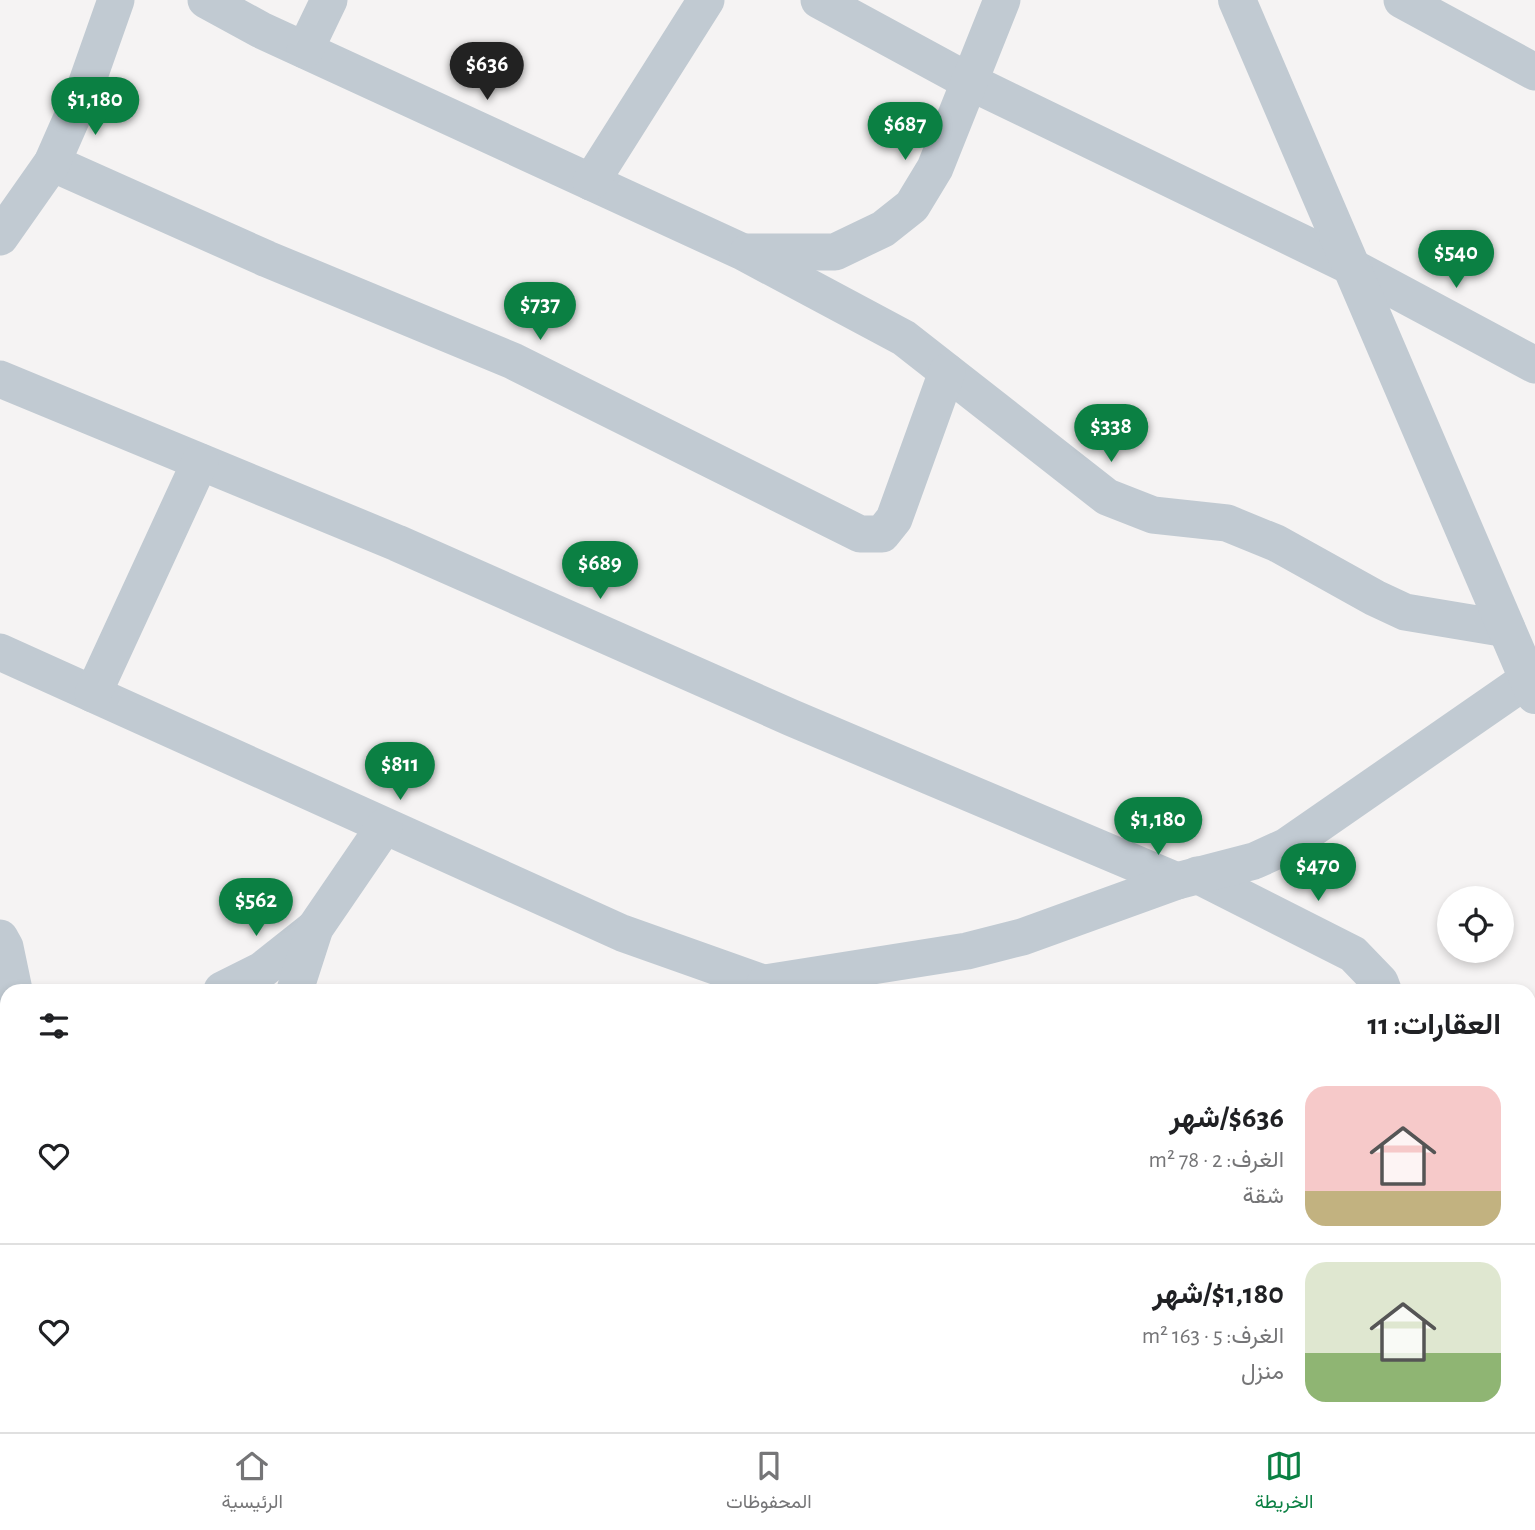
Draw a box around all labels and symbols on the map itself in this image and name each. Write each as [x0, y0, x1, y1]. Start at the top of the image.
pin: $636 [446, 42, 528, 102]
pin: $1,180 [38, 78, 152, 137]
pin: $687 [864, 102, 946, 162]
pin: $540 [1415, 230, 1497, 290]
pin: $737 [499, 282, 581, 342]
pin: $338 [1070, 405, 1152, 464]
pin: $689 [559, 542, 641, 601]
pin: $811 [359, 742, 441, 802]
pin: $1,180 [1101, 798, 1215, 857]
pin: $470 [1277, 844, 1359, 903]
pin: $562 [215, 878, 297, 938]

